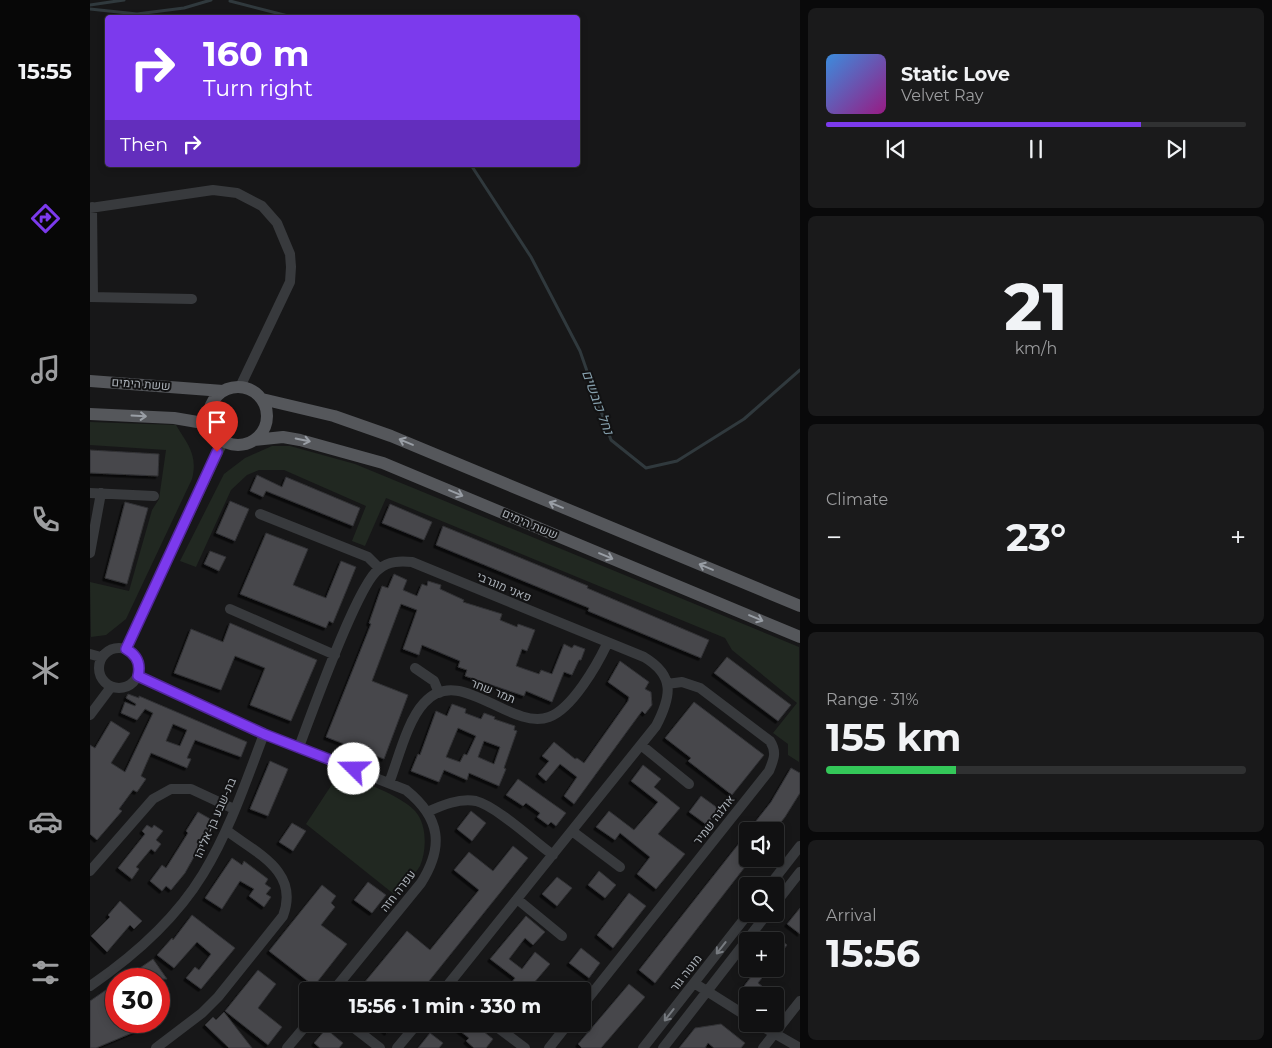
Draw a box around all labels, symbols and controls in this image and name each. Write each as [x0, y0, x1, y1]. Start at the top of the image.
text: 160 m [203, 32, 309, 75]
icon: right [120, 35, 185, 100]
text: 15:55 [18, 58, 72, 85]
text: Static Love [901, 63, 1010, 86]
text: Turn right [203, 75, 313, 102]
text: Velvet Ray [901, 86, 983, 105]
icon: right [178, 130, 206, 158]
text: Then [120, 133, 168, 156]
icon: previous [882, 135, 910, 163]
icon: pause [1022, 135, 1050, 163]
icon: next [1162, 135, 1190, 163]
icon: directions [28, 201, 63, 236]
text: 21 [1004, 267, 1068, 346]
text: km/h [1015, 339, 1057, 358]
icon: music [28, 352, 63, 387]
water label: נחל כובשים [578, 367, 618, 438]
street label: ששת הימים [111, 374, 171, 393]
pin [196, 401, 238, 452]
icon: arrive [203, 408, 231, 436]
one-way arrow [130, 412, 146, 421]
one-way arrow [294, 436, 310, 446]
one-way arrow [399, 437, 414, 446]
one-way arrow [448, 489, 463, 498]
text: Climate [826, 490, 888, 509]
one-way arrow [549, 499, 564, 509]
icon: phone [28, 502, 63, 537]
street label: ששת הימים [500, 505, 560, 542]
text: 23° [1006, 514, 1066, 561]
text: − [826, 520, 842, 554]
text: + [1230, 520, 1246, 554]
one-way arrow [598, 551, 613, 561]
one-way arrow [699, 562, 714, 572]
street label: פאני מוגרבי [475, 568, 534, 605]
one-way arrow [748, 614, 763, 624]
icon: climate [28, 653, 63, 688]
street label: תמר שחר [469, 675, 518, 706]
text: Range · 31% [826, 690, 919, 709]
text: 155 km [826, 714, 961, 761]
position arrow [327, 742, 379, 794]
street label: בת-שבע בן-אליהו [190, 774, 239, 860]
street label: אולגה שמיר [690, 792, 738, 848]
icon: car [28, 804, 63, 839]
map controls [739, 822, 784, 1032]
button: sound [739, 822, 784, 867]
street label: עפרה חזה [377, 867, 419, 915]
button: search [739, 877, 784, 922]
text: Arrival [826, 906, 876, 925]
text: 15:56 [826, 930, 920, 977]
button: + [739, 932, 784, 977]
one-way arrow [716, 941, 726, 955]
street label: מוטה גור [667, 951, 705, 994]
icon: filters [28, 955, 63, 990]
speed limit sign: 30 [105, 968, 170, 1033]
button: − [739, 987, 784, 1032]
text: 15:56 · 1 min · 330 m [349, 995, 541, 1018]
one-way arrow [663, 1008, 674, 1021]

